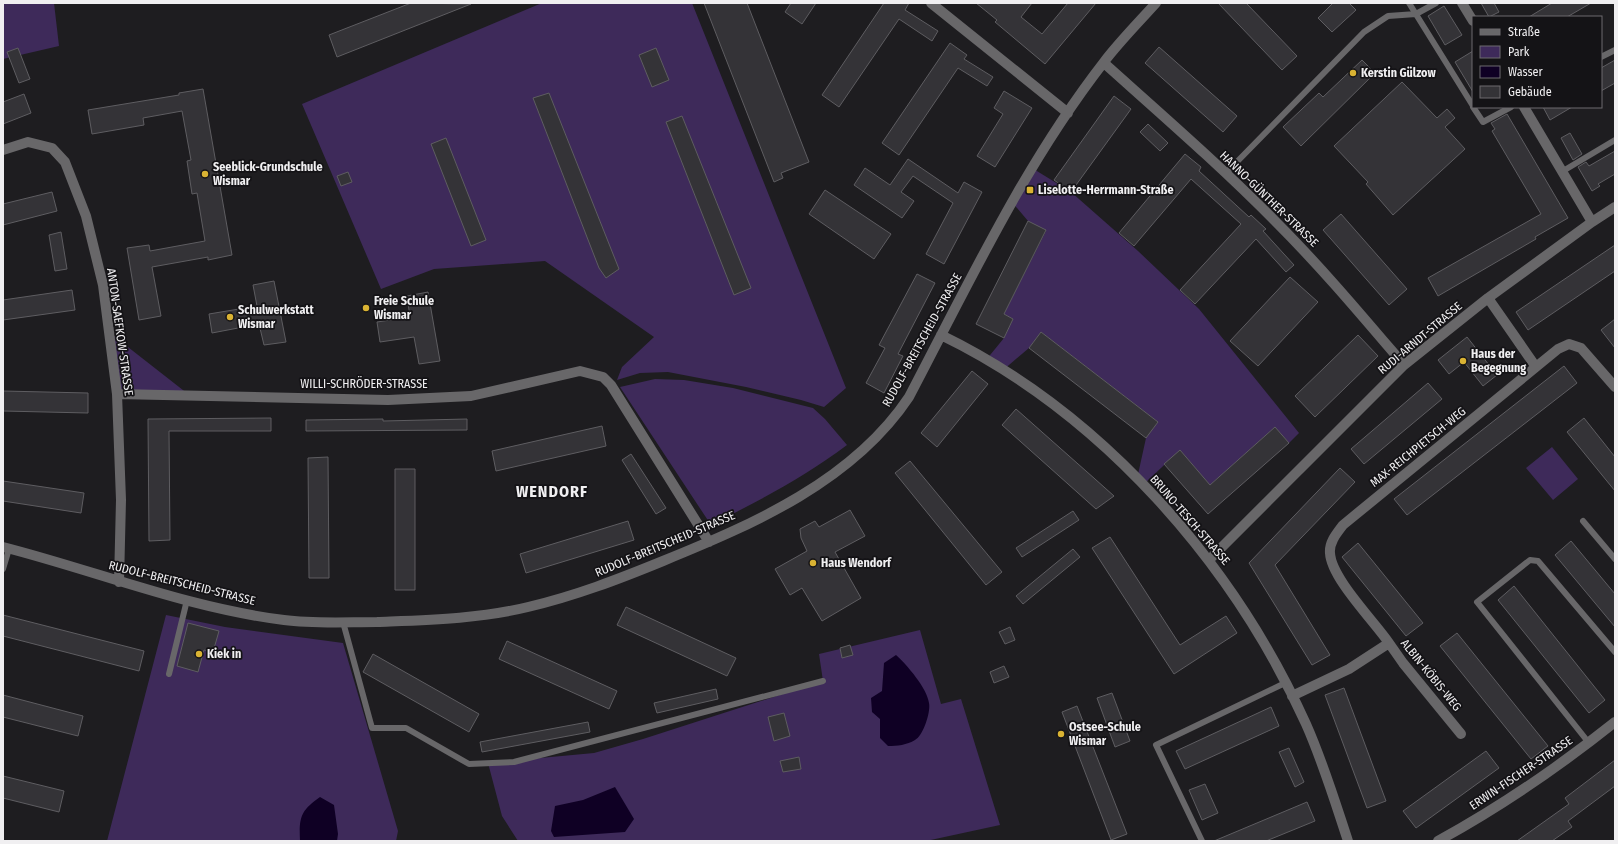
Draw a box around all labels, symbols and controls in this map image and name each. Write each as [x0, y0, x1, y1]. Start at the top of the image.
legend [1472, 16, 1602, 108]
text: Straße [1508, 25, 1540, 39]
text: Park [1508, 45, 1530, 59]
text: Wasser [1508, 65, 1543, 79]
place label: Kerstin Gülzow [1361, 66, 1437, 80]
marker: Kerstin Gülzow [1348, 68, 1358, 78]
text: Gebäude [1508, 85, 1552, 99]
street label: HANNO-GÜNTHER-STRASSE [1217, 147, 1323, 250]
place label: Seeblick-Grundschule Wismar [213, 160, 323, 188]
marker: Seeblick-Grundschule Wismar [200, 169, 210, 179]
place label: Liselotte-Herrmann-Straße [1038, 183, 1173, 197]
marker: Liselotte-Herrmann-Straße [1025, 185, 1035, 195]
street label: ANTON-SAEFKOW-STRASSE [104, 267, 136, 397]
street label: RUDOLF-BREITSCHEID-STRASSE [879, 270, 965, 409]
place label: Freie Schule Wismar [374, 294, 434, 322]
street label: RUDI-ARNDT-STRASSE [1375, 299, 1465, 377]
place label: Schulwerkstatt Wismar [238, 303, 315, 331]
marker: Freie Schule Wismar [361, 303, 371, 313]
marker: Schulwerkstatt Wismar [225, 312, 235, 322]
place label: Haus der Begegnung [1471, 347, 1526, 375]
marker: Haus der Begegnung [1458, 356, 1468, 366]
street label: WILLI-SCHRÖDER-STRASSE [300, 375, 428, 391]
street label: MAX-REICHPIETSCH-WEG [1367, 404, 1469, 490]
street label: BRUNO-TESCH-STRASSE [1147, 472, 1233, 568]
district label: WENDORF [516, 482, 588, 501]
street label: RUDOLF-BREITSCHEID-STRASSE [593, 508, 737, 580]
place label: Haus Wendorf [821, 556, 892, 570]
street label: RUDOLF-BREITSCHEID-STRASSE [107, 558, 257, 608]
marker: Haus Wendorf [808, 558, 818, 568]
street label: ALBIN-KÖBIS-WEG [1398, 635, 1466, 714]
place label: Kiek in [207, 647, 241, 661]
marker: Kiek in [194, 649, 204, 659]
place label: Ostsee-Schule Wismar [1069, 720, 1141, 748]
marker: Ostsee-Schule Wismar [1056, 729, 1066, 739]
street label: ERWIN-FISCHER-STRASSE [1467, 733, 1575, 813]

